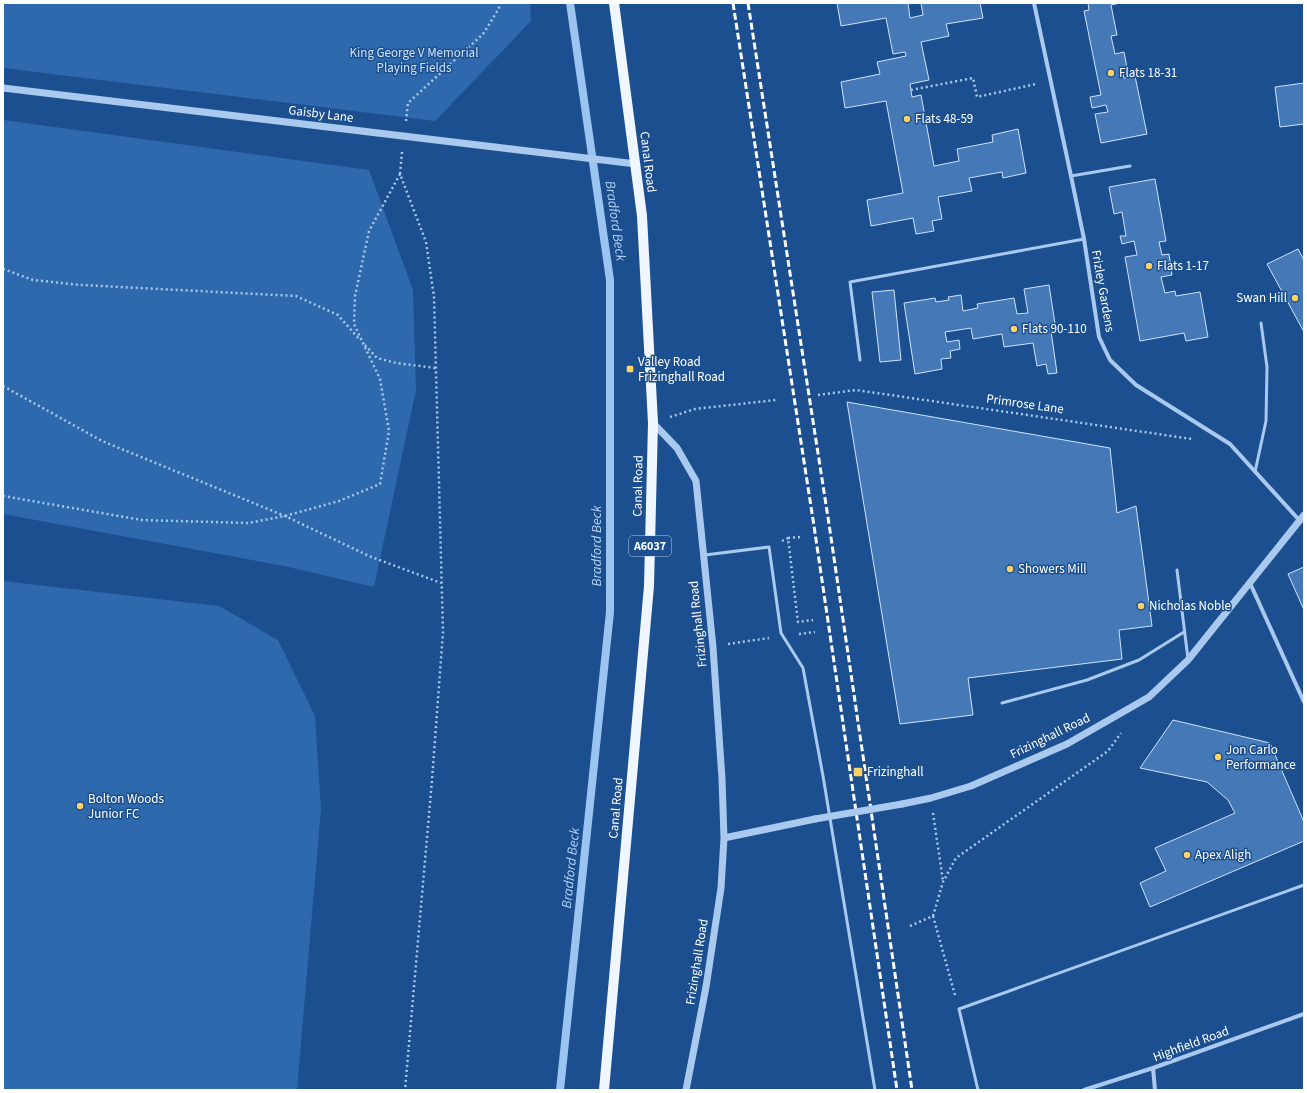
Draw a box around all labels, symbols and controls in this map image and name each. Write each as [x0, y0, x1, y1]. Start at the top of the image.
park label: King George V Memorial Playing Fields [350, 44, 478, 77]
place label: Flats 18-31 [1119, 64, 1177, 82]
marker: Flats 18-31 [1106, 68, 1116, 78]
street label: Gaisby Lane [287, 101, 355, 127]
place label: Flats 48-59 [915, 110, 973, 128]
marker: Flats 48-59 [902, 114, 912, 124]
street label: Canal Road [635, 130, 661, 194]
water label: Bradford Beck [599, 180, 631, 263]
street label: Frizley Gardens [1087, 249, 1119, 334]
place label: Flats 1-17 [1157, 257, 1209, 275]
marker: Flats 1-17 [1144, 261, 1154, 271]
place label: Swan Hill [1236, 289, 1287, 307]
marker: Swan Hill [1290, 293, 1300, 303]
place label: Flats 90-110 [1022, 320, 1087, 338]
marker: Flats 90-110 [1009, 324, 1019, 334]
place label: Valley Road Frizinghall Road [638, 353, 725, 386]
marker: Valley Road Frizinghall Road [625, 364, 635, 374]
street label: Primrose Lane [985, 390, 1065, 418]
street label: Canal Road [628, 455, 648, 517]
water label: Bradford Beck [587, 505, 607, 587]
road number: A6037 [629, 536, 671, 556]
place label: Showers Mill [1018, 560, 1087, 578]
marker: Showers Mill [1005, 564, 1015, 574]
street label: Frizinghall Road [685, 580, 711, 668]
place label: Nicholas Noble [1149, 597, 1231, 615]
marker: Nicholas Noble [1136, 601, 1146, 611]
street label: Frizinghall Road [1007, 709, 1093, 763]
place label: Jon Carlo Performance [1226, 741, 1296, 774]
marker: Jon Carlo Performance [1213, 752, 1223, 762]
place label: Frizinghall [867, 763, 924, 781]
marker: Frizinghall [852, 766, 864, 778]
street label: Canal Road [604, 777, 628, 839]
place label: Bolton Woods Junior FC [88, 790, 165, 823]
marker: Bolton Woods Junior FC [75, 801, 85, 811]
water label: Bradford Beck [557, 826, 585, 909]
place label: Apex Aligh [1195, 846, 1251, 864]
marker: Apex Aligh [1182, 850, 1192, 860]
street label: Frizinghall Road [681, 918, 713, 1006]
street label: Highfield Road [1150, 1022, 1232, 1066]

